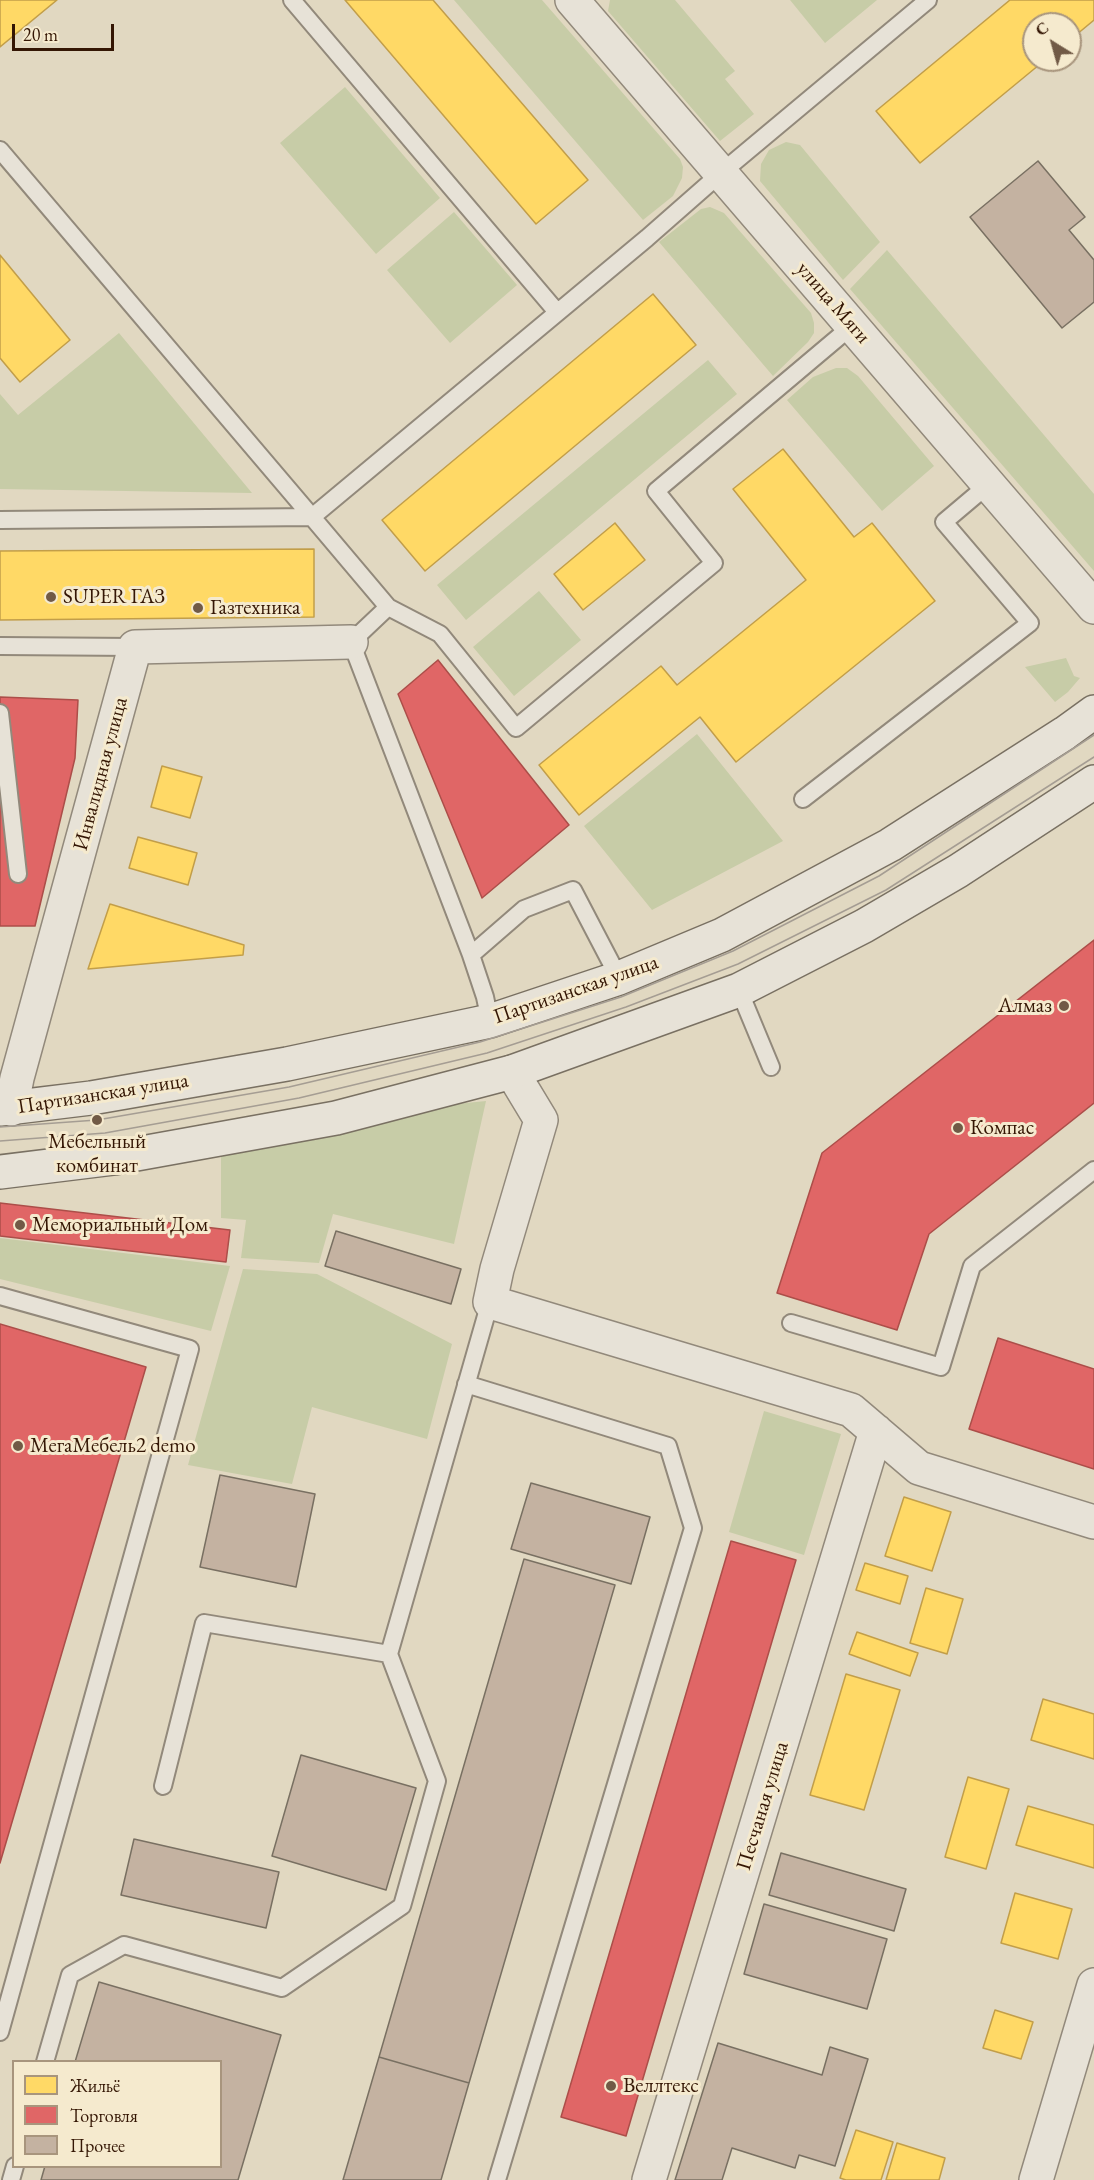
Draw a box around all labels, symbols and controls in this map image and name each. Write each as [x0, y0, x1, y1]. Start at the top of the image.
scale bar [15, 12, 117, 50]
north arrow [1022, 12, 1082, 72]
text: С [1031, 17, 1053, 41]
text: 20 m [23, 23, 58, 46]
street label: улица Мяги [791, 257, 875, 349]
place label: SUPER ГАЗ [63, 584, 165, 610]
marker: SUPER ГАЗ [44, 590, 58, 604]
place label: Газтехника [210, 595, 300, 621]
marker: Газтехника [191, 601, 205, 615]
street label: Инвалидная улица [68, 695, 134, 853]
street label: Партизанская улица [490, 950, 662, 1030]
place label: Алмаз [998, 993, 1052, 1019]
marker: Алмаз [1057, 999, 1071, 1013]
street label: Партизанская улица [16, 1068, 190, 1120]
marker: Мебельный комбинат [90, 1113, 104, 1127]
place label: Компас [970, 1115, 1034, 1141]
marker: Компас [951, 1121, 965, 1135]
place label: Мебельный комбинат [48, 1129, 146, 1179]
place label: Мемориальный Дом [32, 1212, 208, 1238]
marker: Мемориальный Дом [13, 1218, 27, 1232]
place label: МегаМебель2 demo [30, 1433, 196, 1459]
marker: МегаМебель2 demo [11, 1439, 25, 1453]
street label: Песчаная улица [731, 1739, 795, 1873]
legend [12, 2060, 222, 2168]
place label: Веллтекс [623, 2073, 699, 2099]
text: Жильё [70, 2074, 120, 2097]
marker: Веллтекс [604, 2079, 618, 2093]
text: Торговля [70, 2104, 138, 2127]
text: Прочее [70, 2134, 125, 2157]

